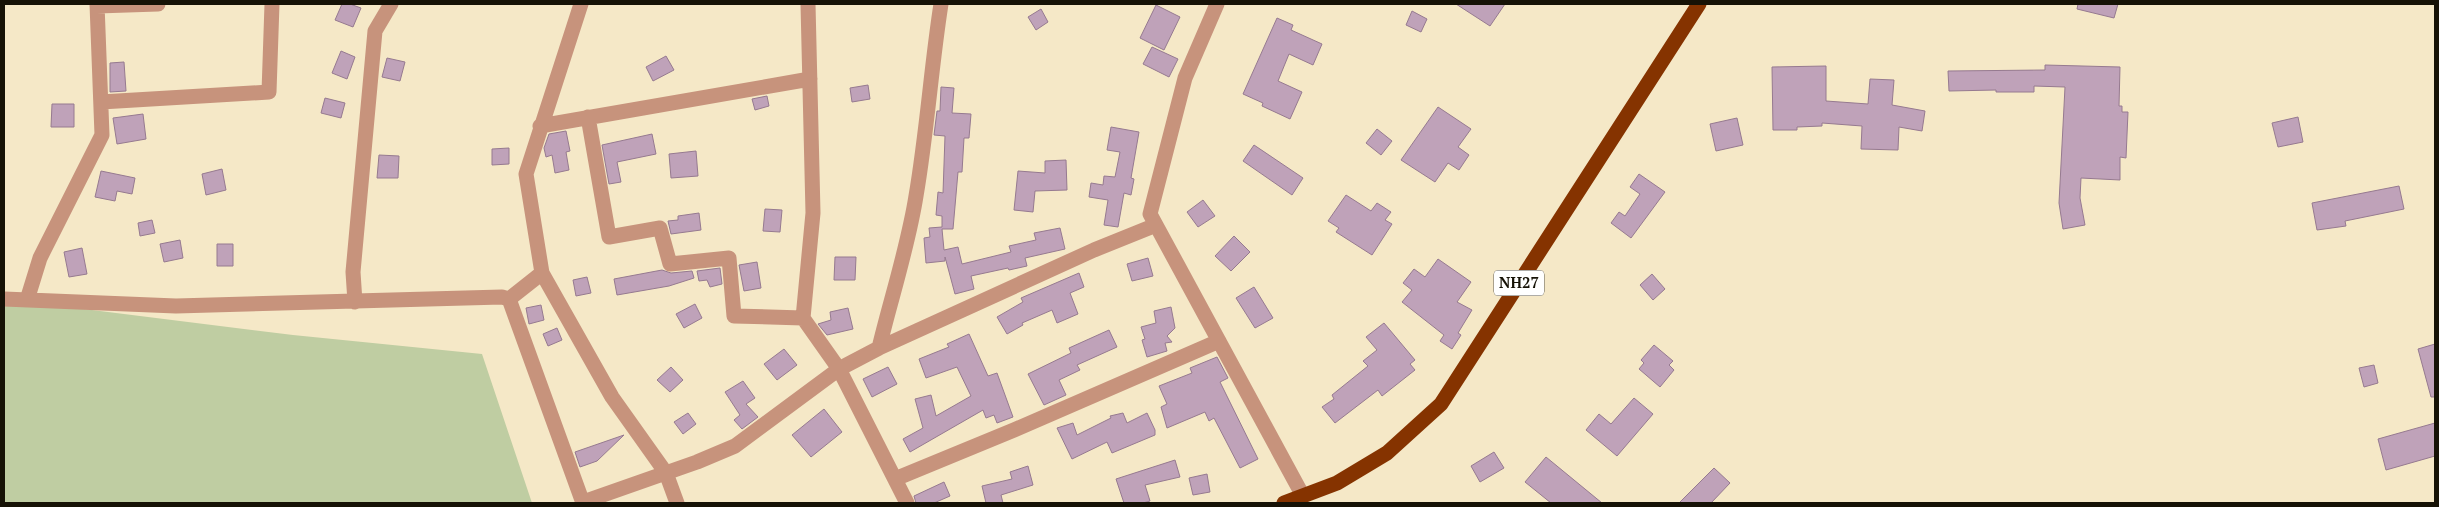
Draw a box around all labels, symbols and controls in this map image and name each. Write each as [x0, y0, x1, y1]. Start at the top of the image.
road number: NH27 [1494, 270, 1544, 296]

